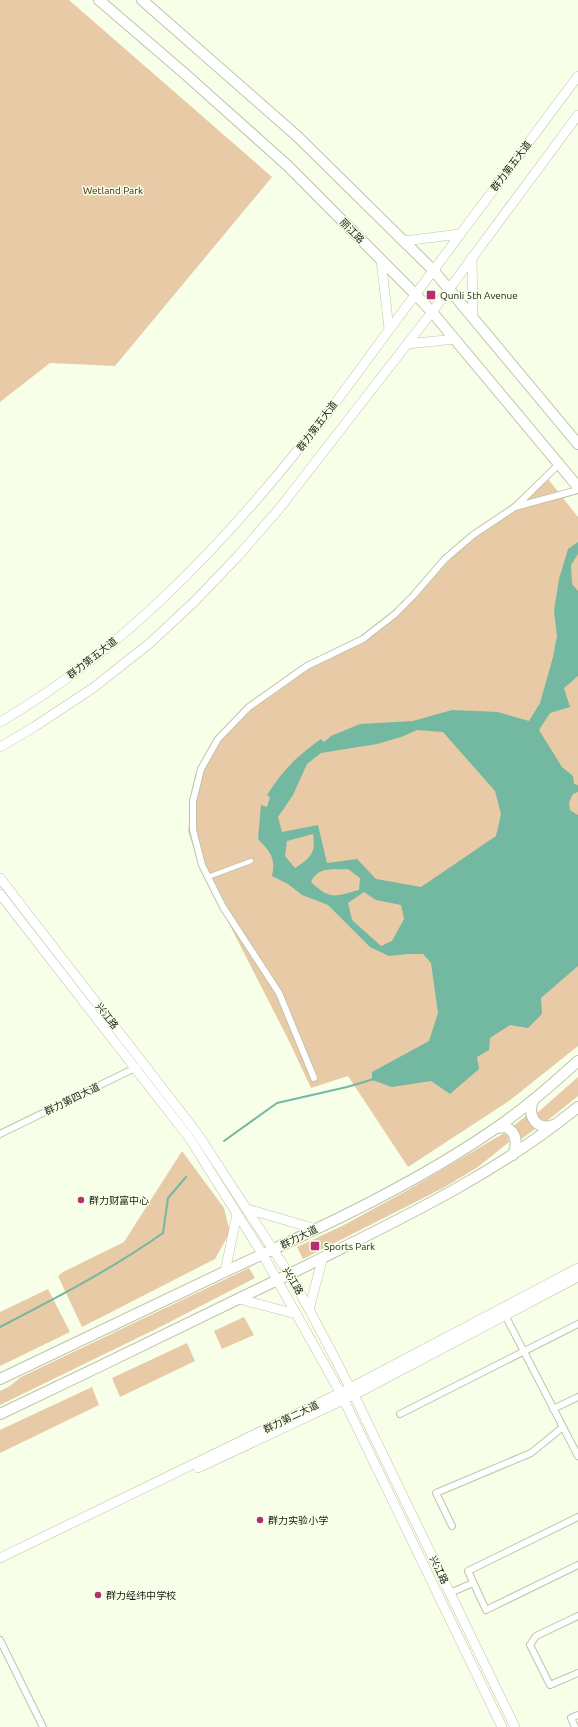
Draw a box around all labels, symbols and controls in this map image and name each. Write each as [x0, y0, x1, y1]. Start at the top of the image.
street label: 群力第五大道 [489, 139, 533, 193]
park label: Wetland Park [83, 185, 143, 196]
street label: 丽江路 [338, 217, 366, 245]
marker: Qunli 5th Avenue [425, 289, 437, 301]
place label: Qunli 5th Avenue [440, 290, 518, 301]
street label: 群力第五大道 [295, 399, 339, 453]
street label: 群力第五大道 [65, 635, 119, 681]
street label: 兴江路 [93, 1001, 121, 1031]
street label: 群力第四大道 [43, 1081, 101, 1117]
marker: 群力财富中心 [76, 1195, 86, 1205]
place label: 群力财富中心 [89, 1195, 149, 1206]
street label: 群力大道 [279, 1223, 319, 1251]
marker: Sports Park [309, 1240, 321, 1252]
place label: Sports Park [324, 1241, 375, 1252]
street label: 兴江路 [281, 1265, 305, 1297]
street label: 群力第二大道 [262, 1399, 320, 1435]
marker: 群力实验小学 [255, 1515, 265, 1525]
place label: 群力实验小学 [268, 1515, 328, 1526]
street label: 兴江路 [427, 1554, 451, 1586]
marker: 群力经纬中学校 [93, 1590, 103, 1600]
place label: 群力经纬中学校 [106, 1590, 176, 1601]

